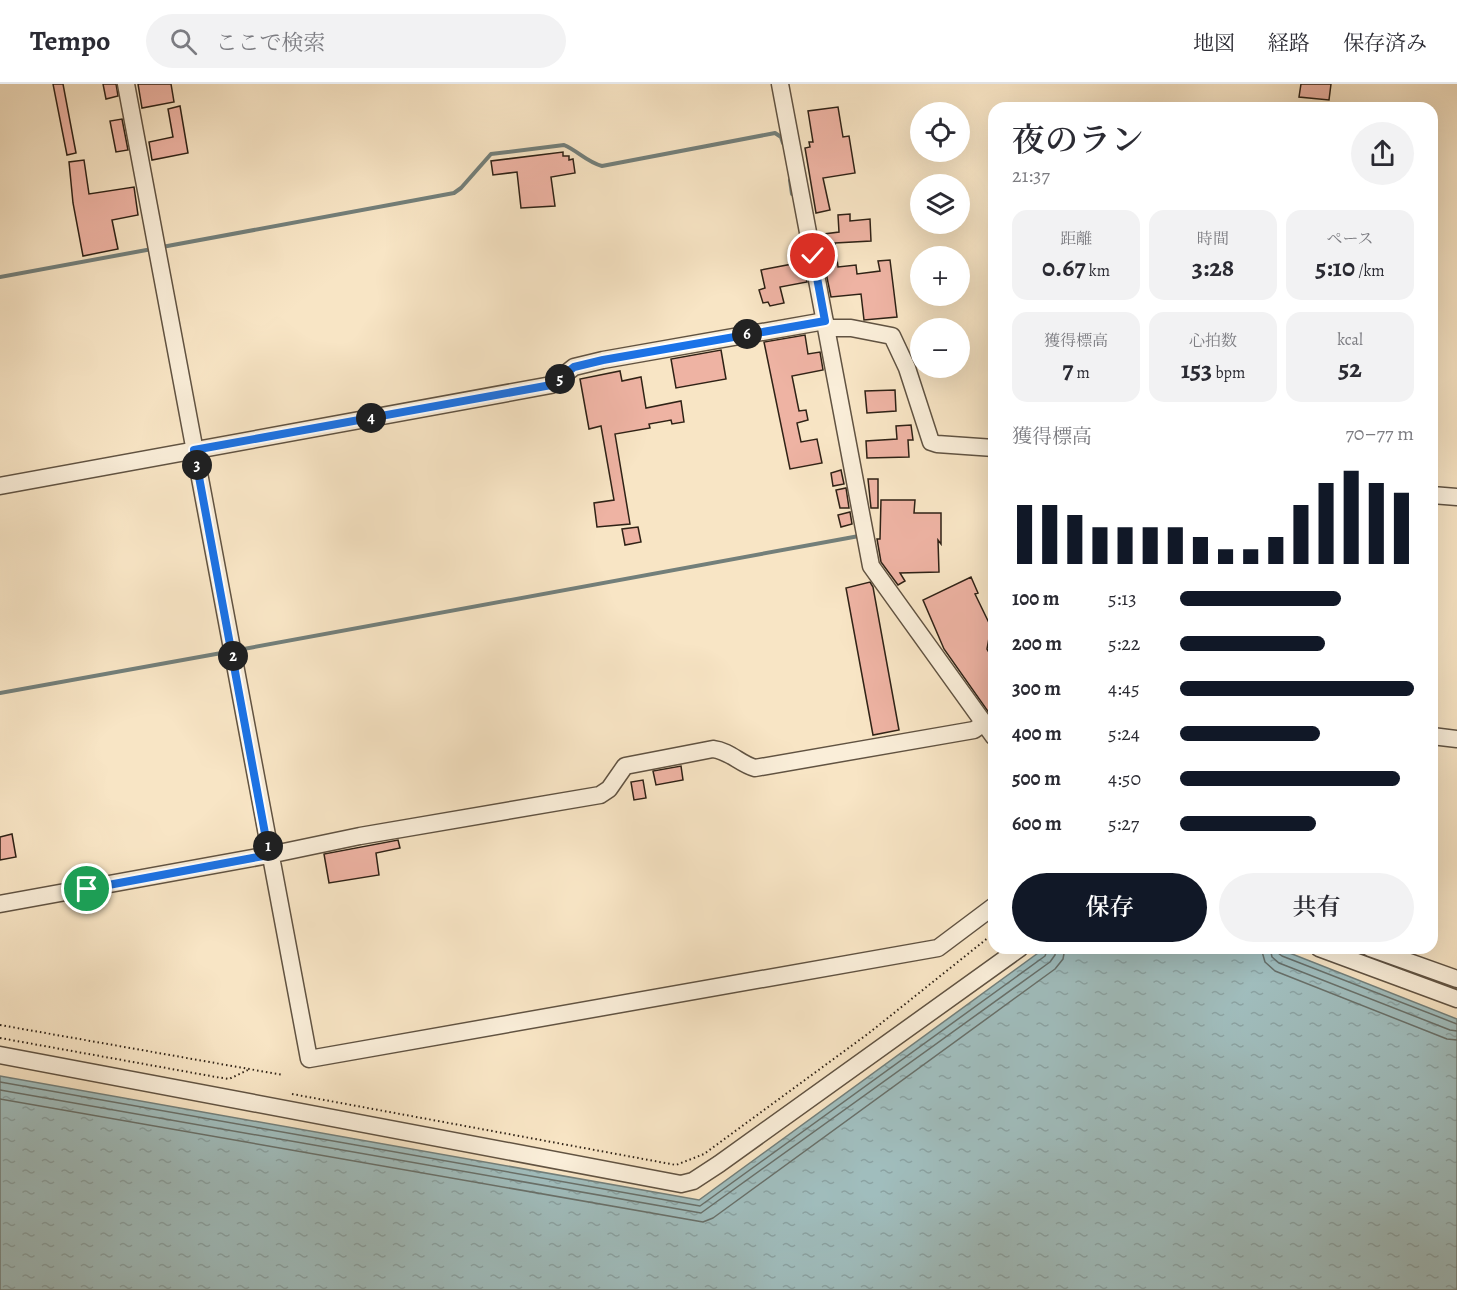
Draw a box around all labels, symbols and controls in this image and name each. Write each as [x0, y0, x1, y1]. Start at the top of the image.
search box [146, 14, 566, 68]
text: Tempo [30, 22, 110, 60]
icon: search [167, 25, 200, 58]
text: ここで検索 [215, 28, 325, 58]
text: 地図 [1193, 29, 1235, 57]
text: 経路 [1268, 29, 1310, 57]
text: 保存済み [1343, 29, 1427, 57]
map controls [910, 102, 970, 378]
button: locate [910, 102, 970, 162]
text: 夜のラン [1012, 117, 1144, 162]
button: share [1351, 122, 1414, 185]
text: 21:37 [1012, 162, 1050, 189]
button: layers [910, 174, 970, 234]
text: 距離 [1060, 228, 1092, 250]
text: 時間 [1197, 228, 1229, 250]
text: ペース [1326, 228, 1374, 250]
pin [787, 230, 838, 281]
icon: check [796, 239, 829, 272]
button: + [910, 246, 970, 306]
text: 0.67 [1042, 250, 1086, 285]
text: 3:28 [1192, 250, 1234, 285]
text: 5:10 [1315, 250, 1355, 285]
text: km [1086, 260, 1110, 282]
text: /km [1355, 260, 1385, 282]
button: − [910, 318, 970, 378]
pin: 6 [732, 319, 762, 349]
text: 6 [743, 323, 751, 345]
text: kcal [1337, 329, 1363, 351]
text: 獲得標高 [1044, 330, 1108, 352]
text: 心拍数 [1189, 330, 1237, 352]
text: 52 [1338, 351, 1362, 386]
text: 7 [1062, 352, 1073, 387]
text: 153 [1181, 352, 1212, 387]
text: m [1073, 362, 1090, 384]
text: bpm [1212, 362, 1245, 384]
pin: 5 [545, 364, 575, 394]
text: 5 [557, 368, 563, 390]
pin: 4 [356, 403, 386, 433]
text: 4 [367, 407, 375, 429]
text: 70–77 m [1345, 420, 1414, 447]
text: 獲得標高 [1012, 423, 1092, 450]
pin: 3 [182, 450, 212, 480]
text: 3 [194, 454, 200, 476]
text: 100 m [1012, 585, 1060, 612]
text: 5:13 [1108, 585, 1137, 612]
text: 200 m [1012, 630, 1062, 657]
text: 5:22 [1108, 630, 1140, 657]
pin: 2 [218, 641, 248, 671]
text: 2 [229, 645, 237, 667]
text: 300 m [1012, 675, 1061, 702]
text: 4:45 [1108, 675, 1139, 702]
text: 400 m [1012, 720, 1062, 747]
text: 5:24 [1108, 720, 1140, 747]
text: 500 m [1012, 765, 1061, 792]
text: 4:50 [1108, 765, 1141, 792]
text: 600 m [1012, 810, 1062, 837]
text: 5:27 [1108, 810, 1139, 837]
pin: 1 [253, 831, 283, 861]
text: 1 [265, 835, 271, 857]
pin [61, 863, 112, 914]
icon: arrive [70, 872, 103, 905]
button: 保存 [1012, 873, 1207, 942]
button: 共有 [1219, 873, 1414, 942]

